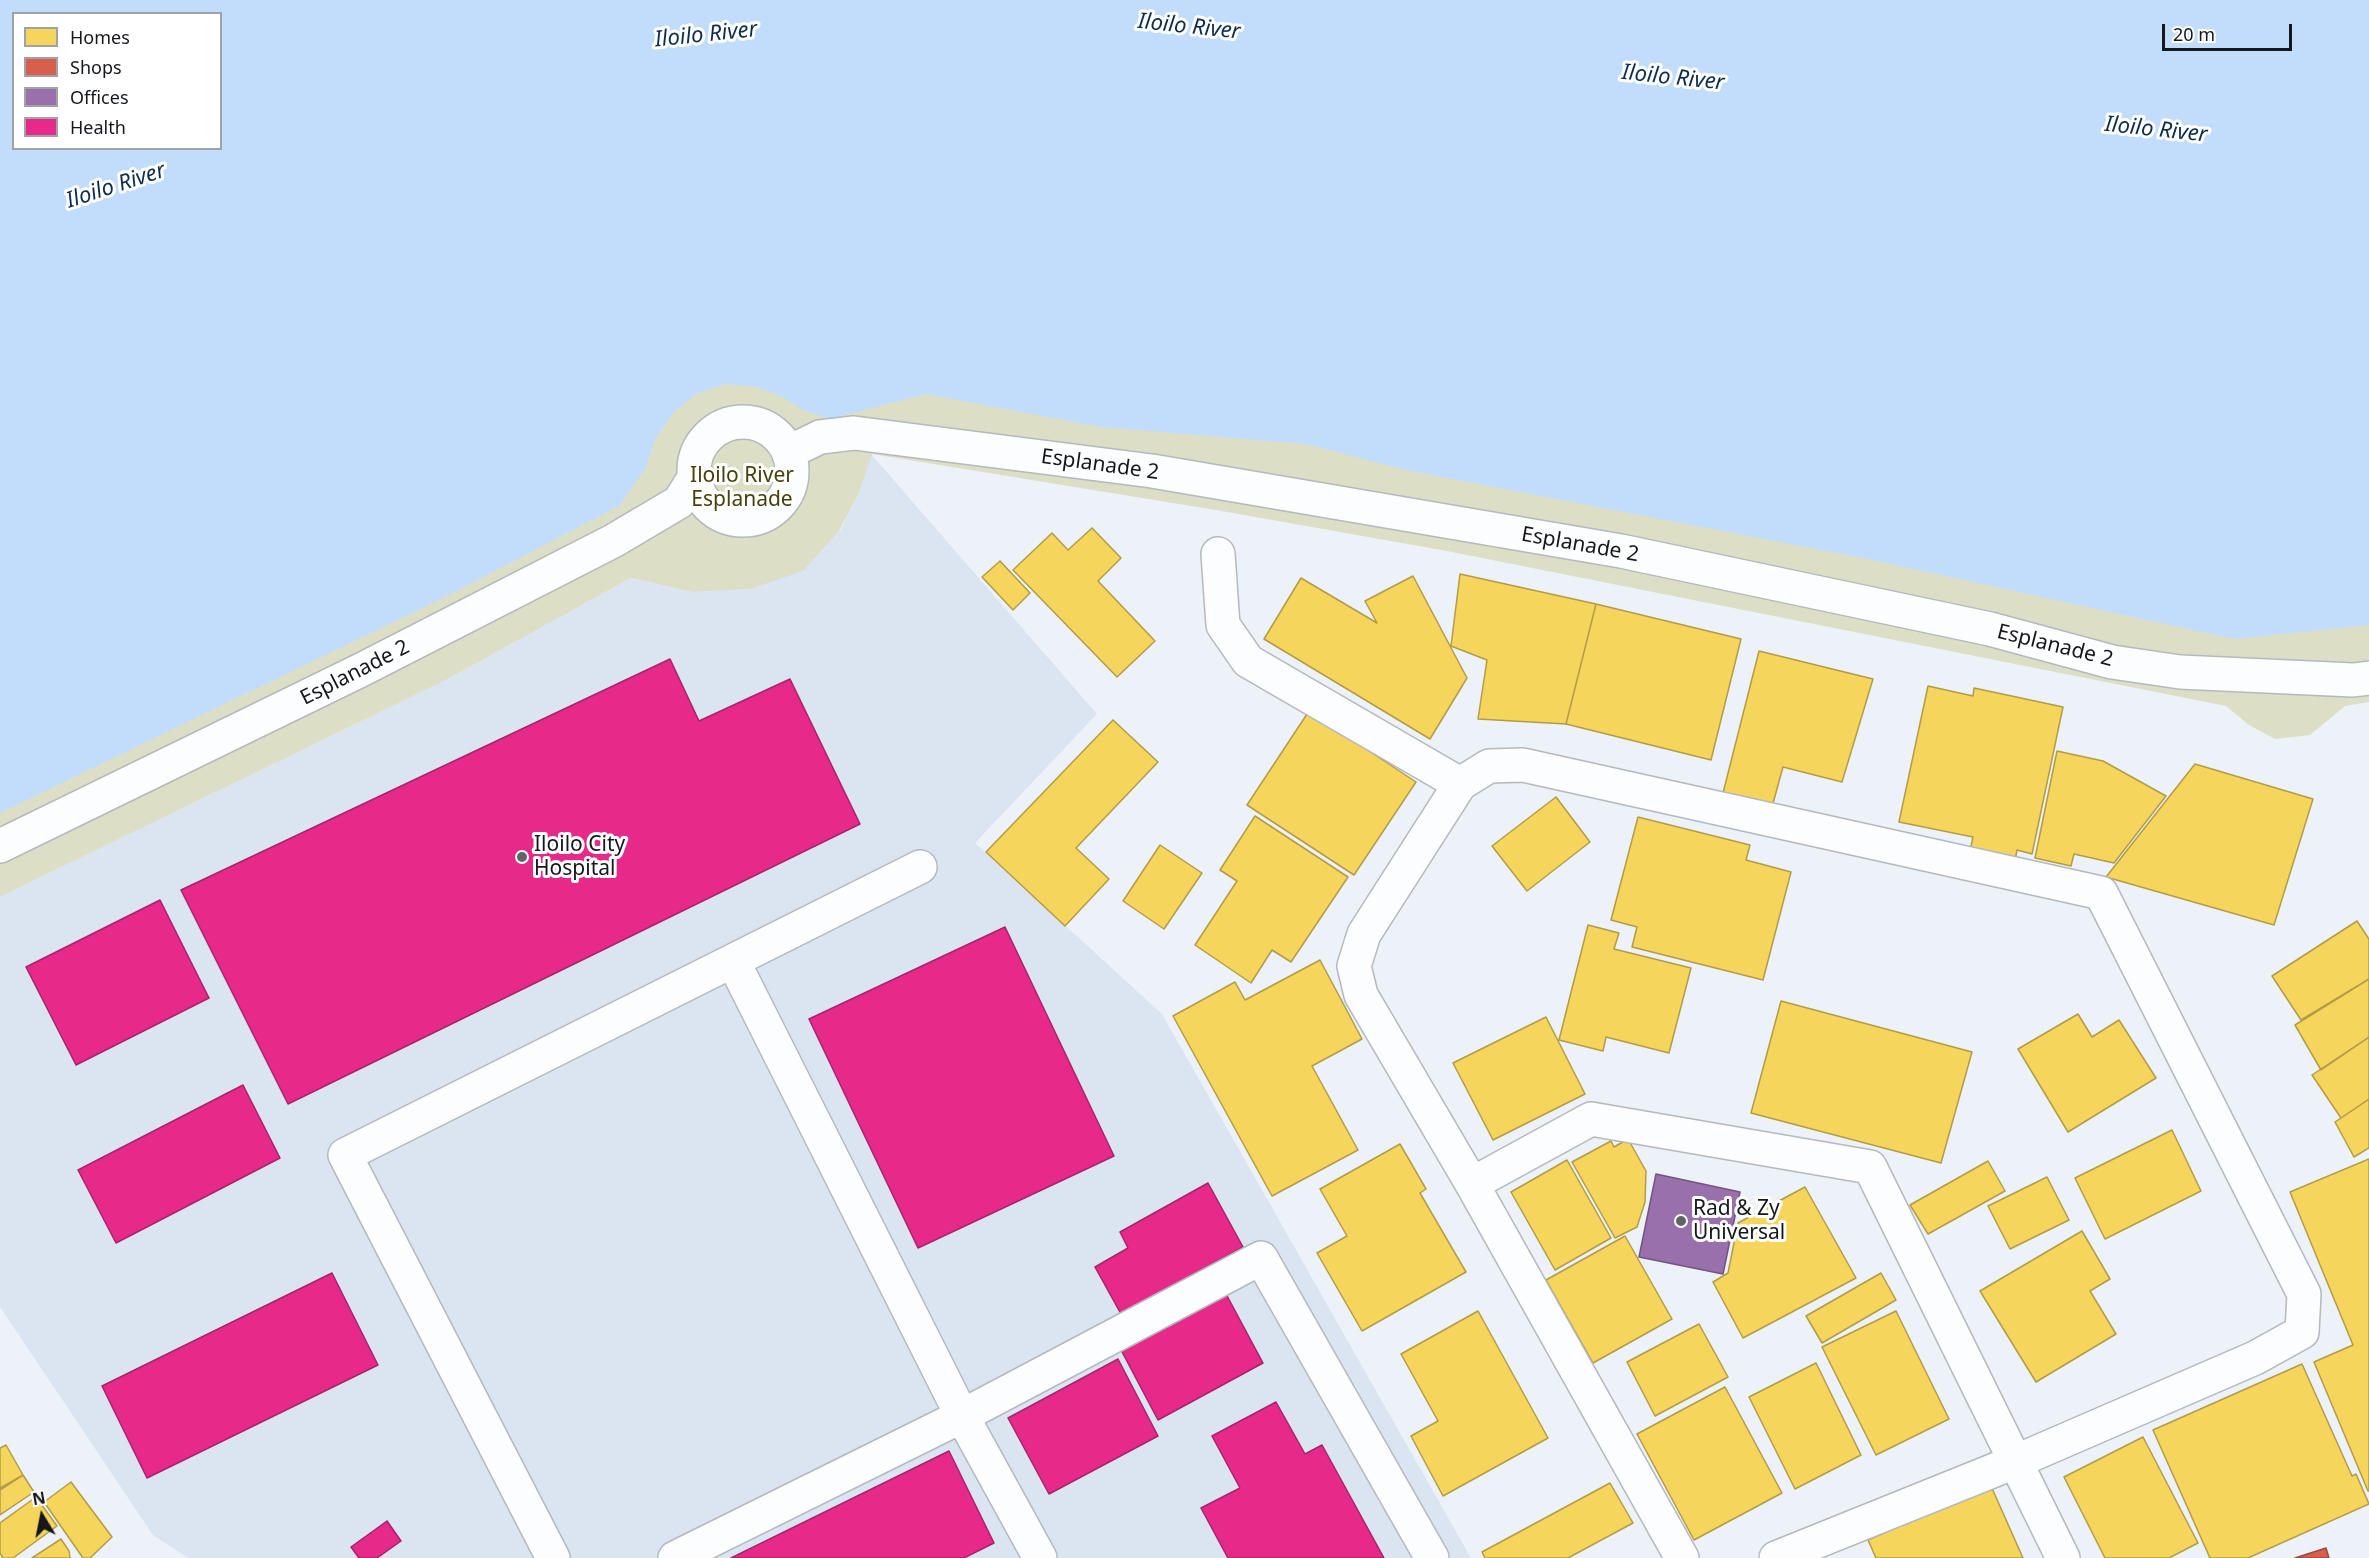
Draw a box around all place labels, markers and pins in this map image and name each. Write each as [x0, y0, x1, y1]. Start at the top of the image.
place label: Iloilo City Hospital [534, 832, 625, 882]
marker: Iloilo City Hospital [515, 850, 529, 864]
place label: Rad & Zy Universal [1693, 1196, 1785, 1246]
marker: Rad & Zy Universal [1674, 1214, 1688, 1228]

